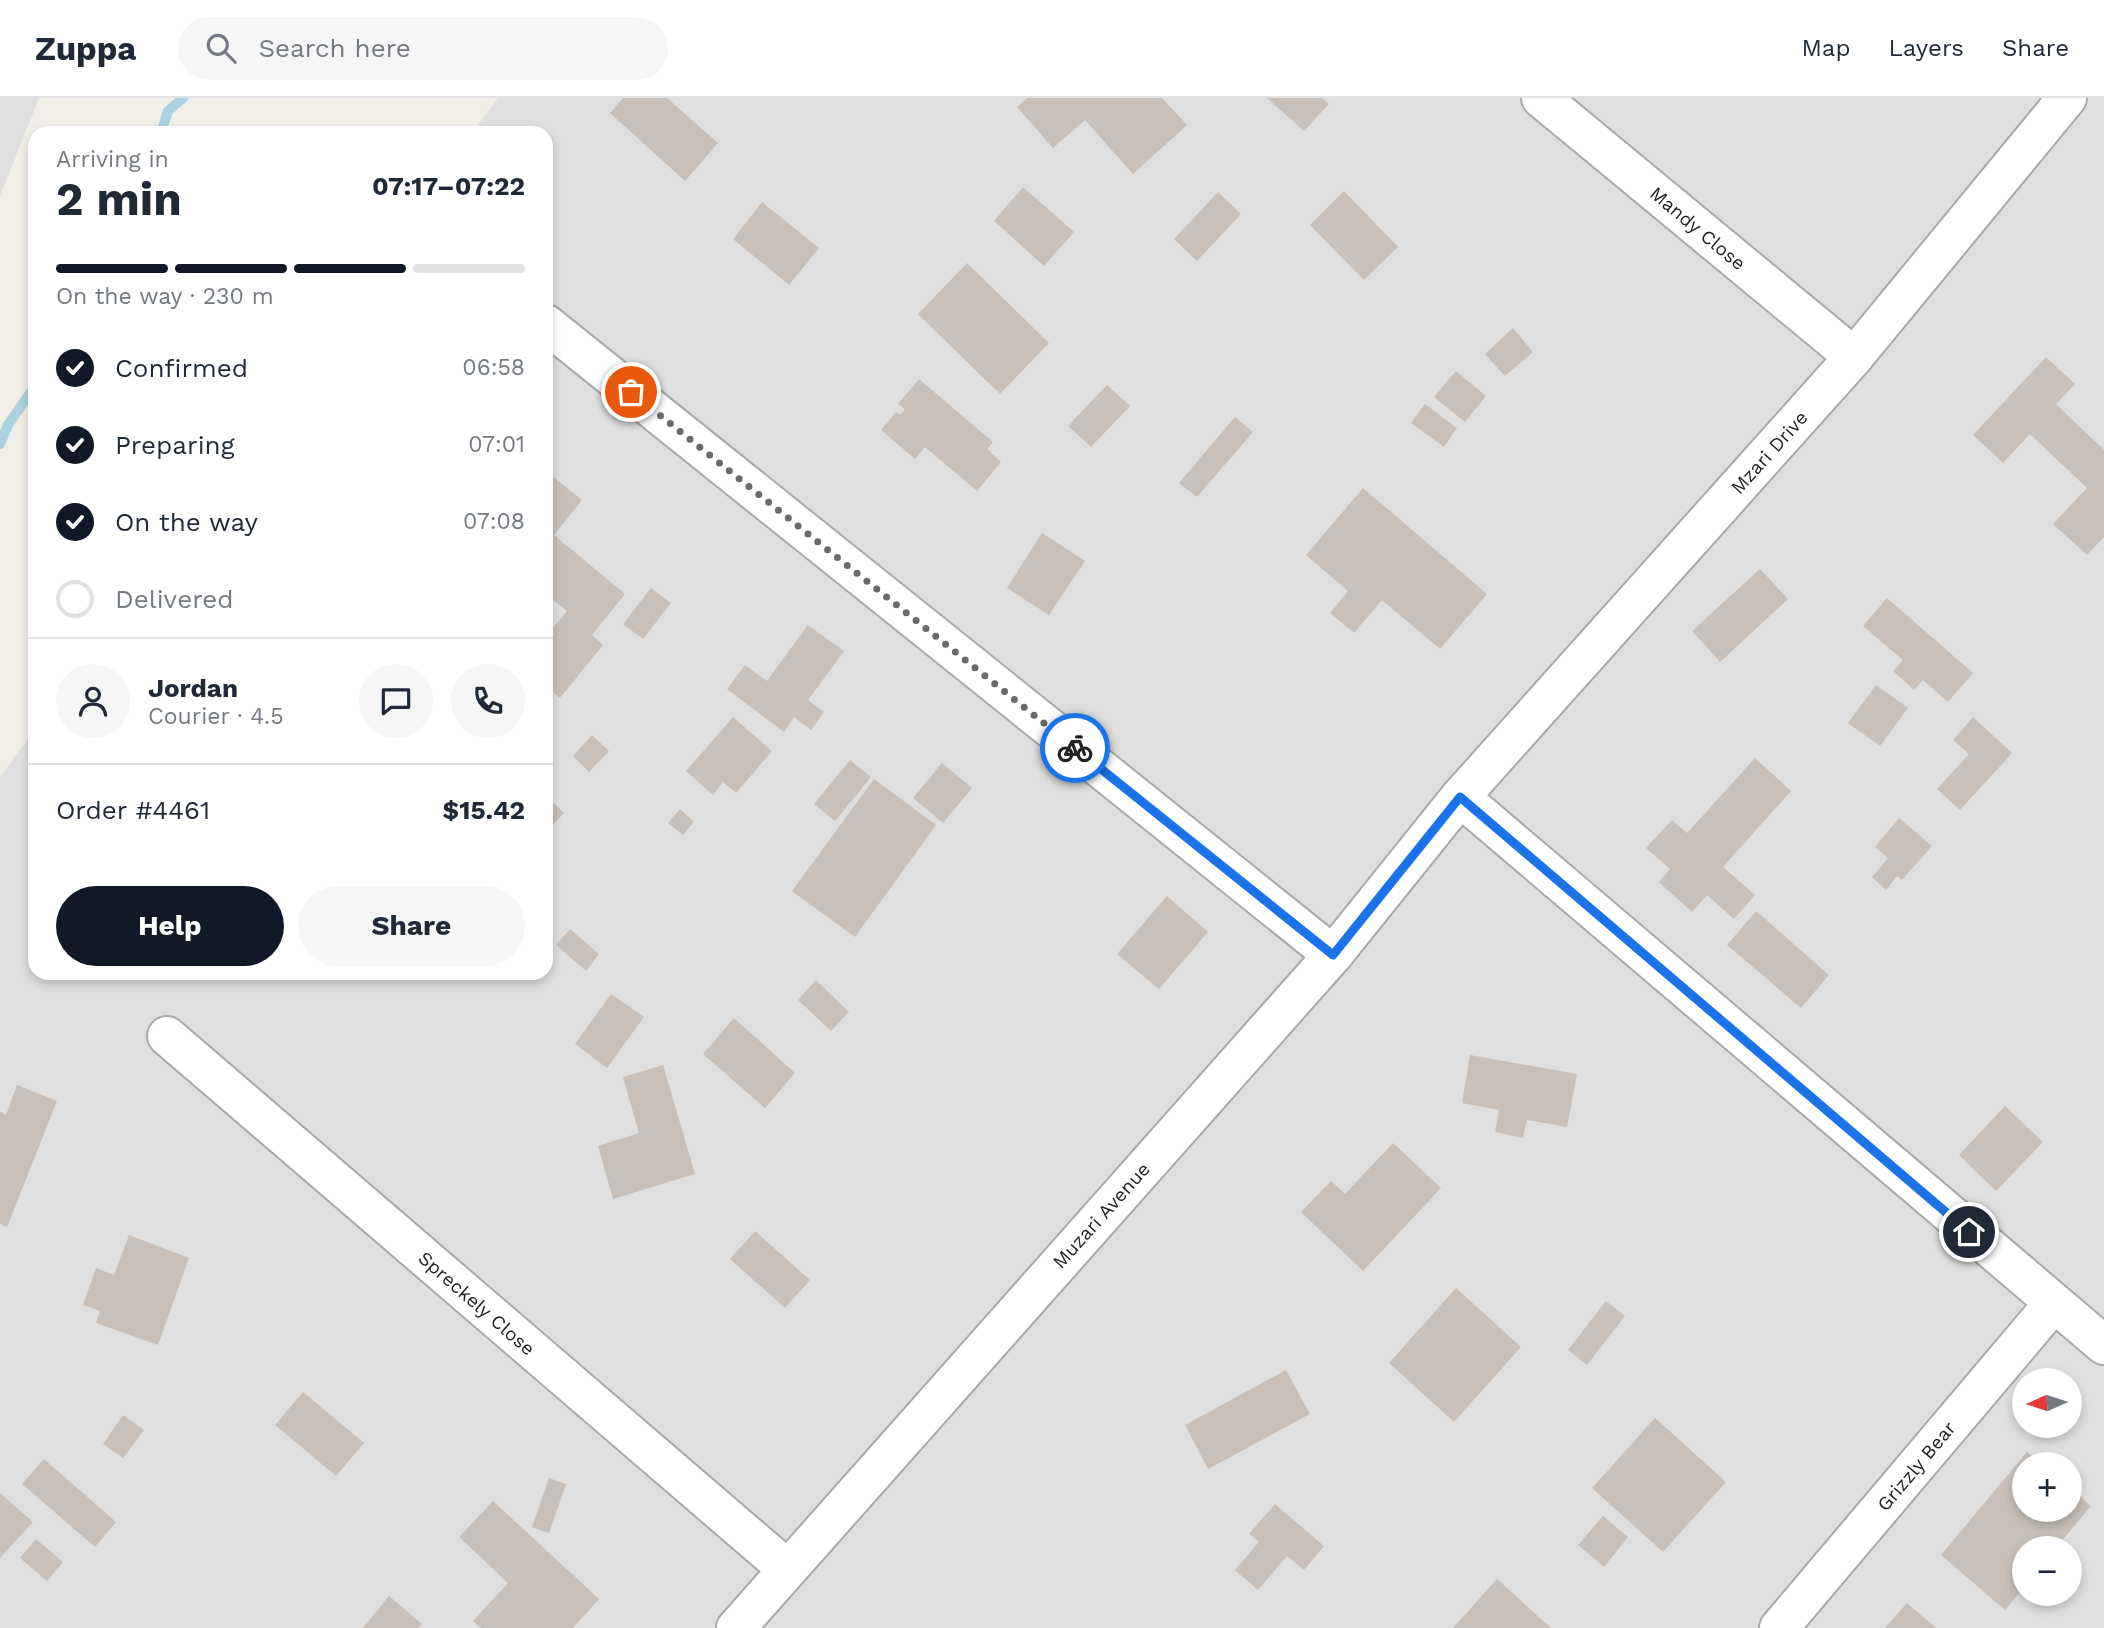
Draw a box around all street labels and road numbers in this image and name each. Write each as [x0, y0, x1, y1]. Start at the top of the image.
street label: Mandy Close [1645, 182, 1750, 275]
street label: Mzari Drive [1726, 406, 1813, 499]
street label: Muzari Avenue [1048, 1158, 1155, 1273]
street label: Spreckely Close [414, 1247, 540, 1360]
street label: Grizzly Bear [1872, 1417, 1961, 1516]

